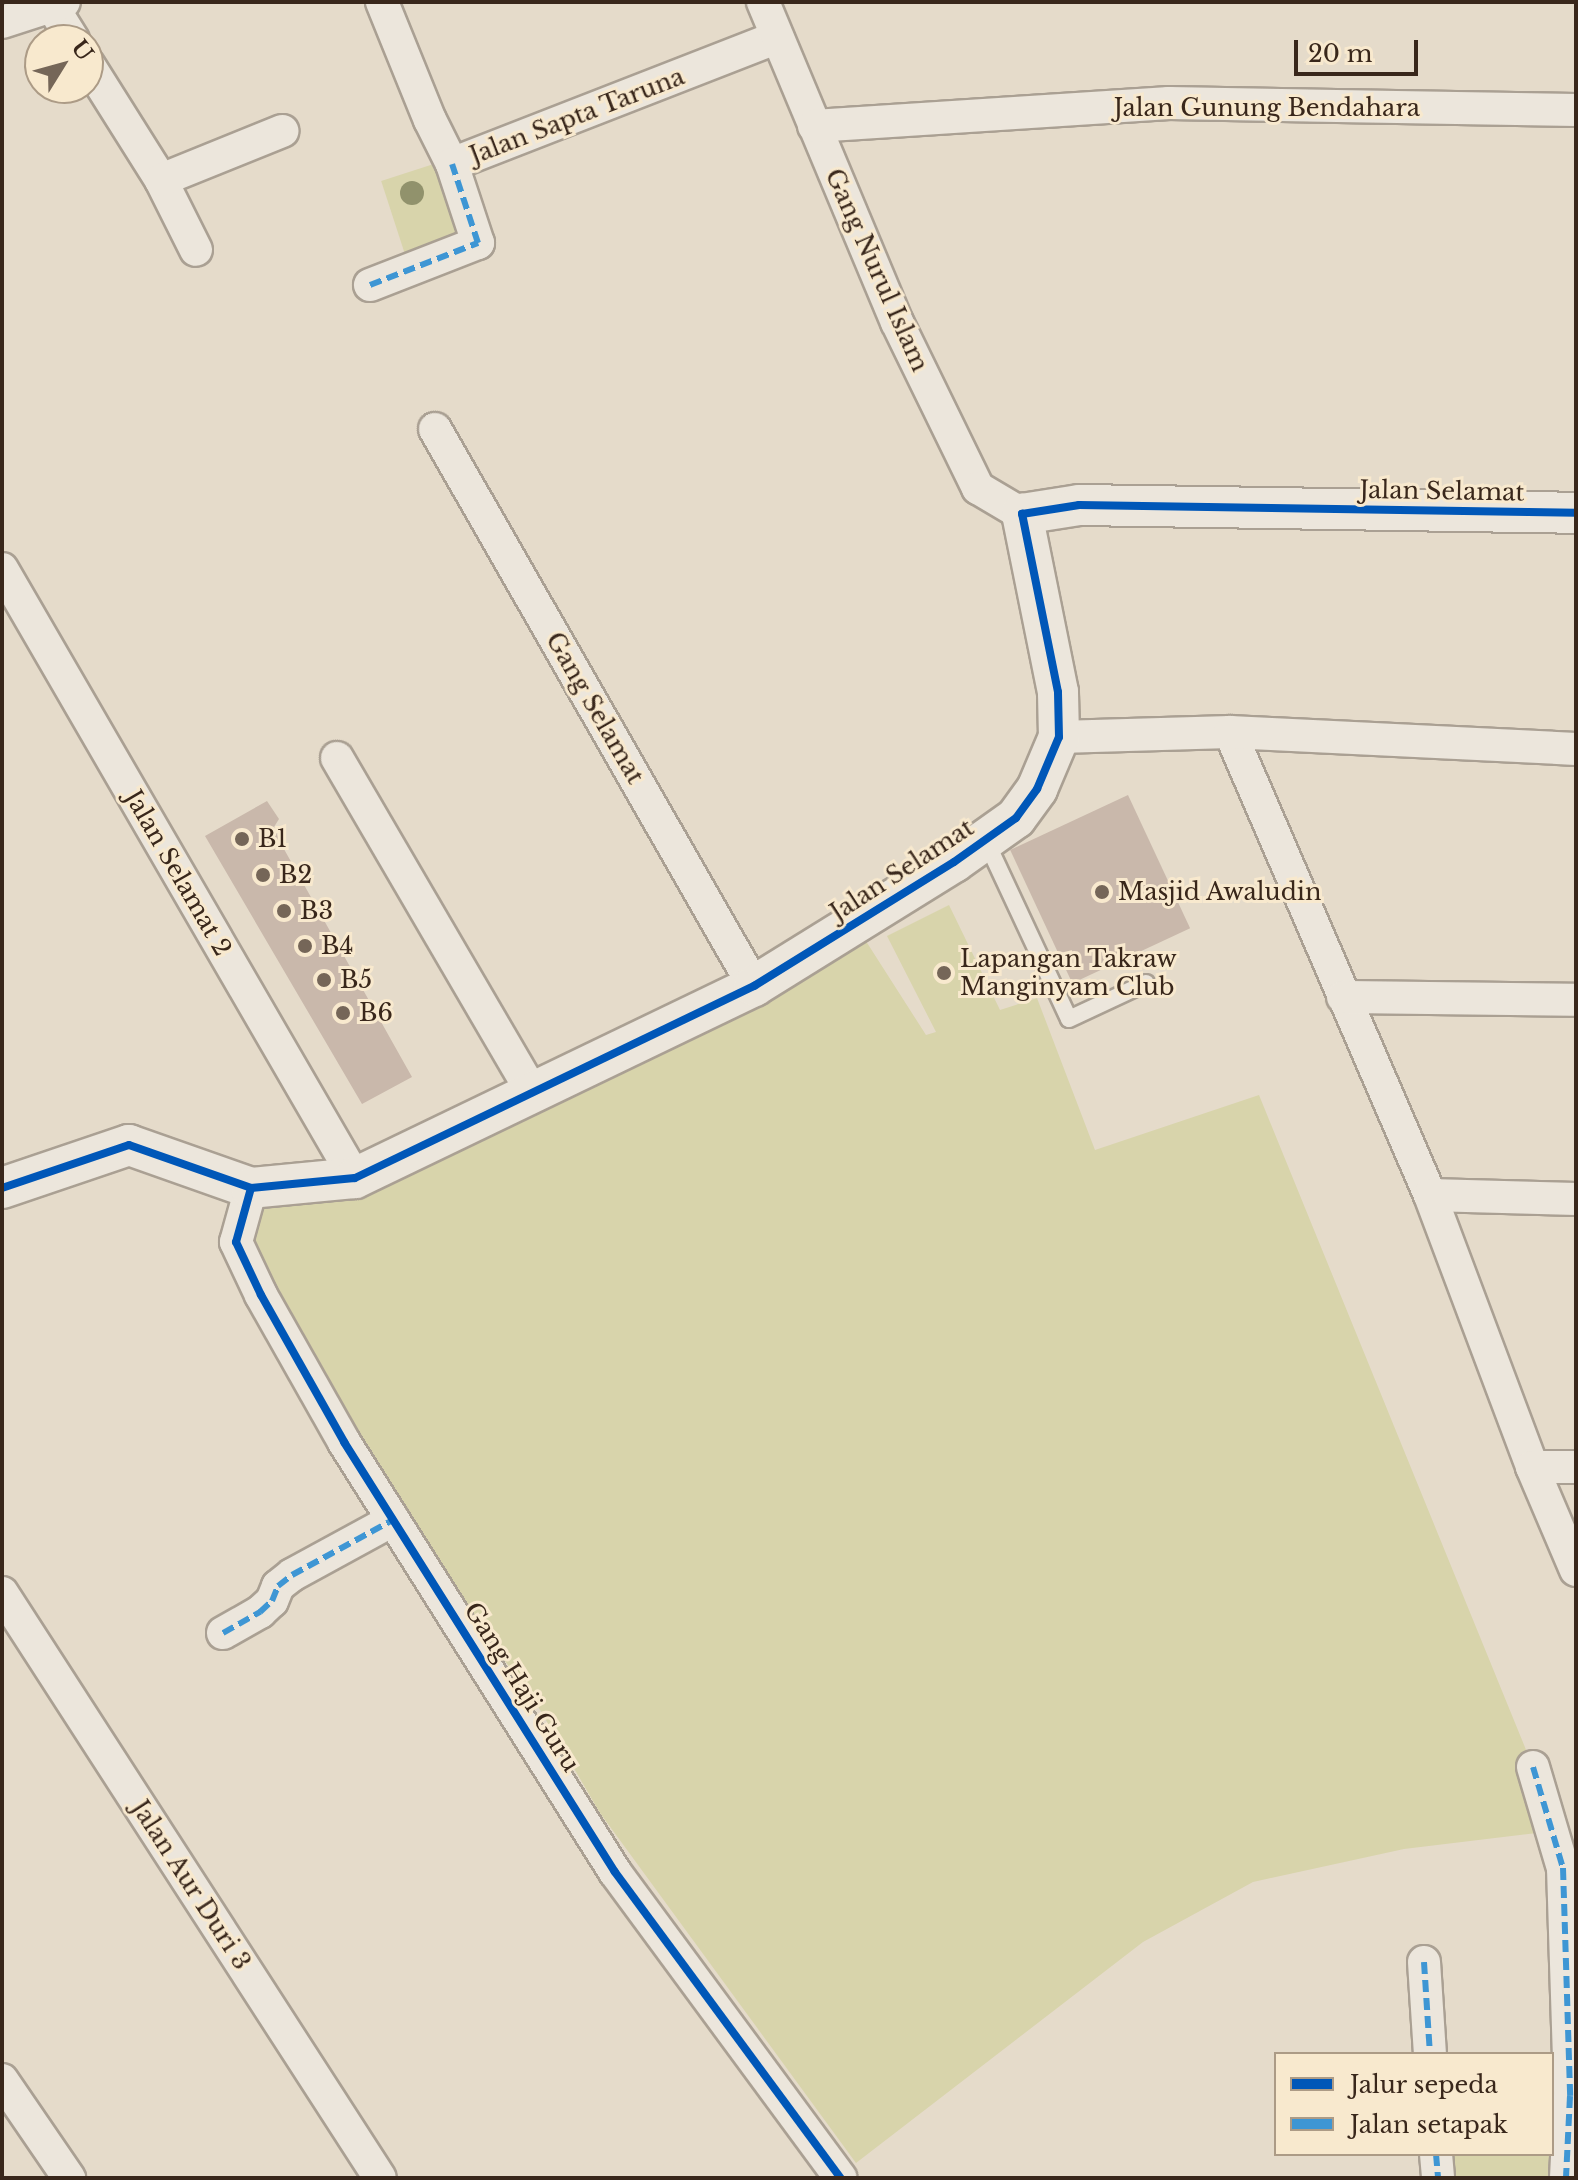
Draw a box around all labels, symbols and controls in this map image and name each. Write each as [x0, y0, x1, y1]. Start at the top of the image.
north arrow [24, 24, 104, 104]
scale bar [1298, 24, 1422, 74]
text: U [65, 35, 99, 66]
text: 20 m [1308, 39, 1373, 68]
street label: Jalan Sapta Taruna [465, 62, 689, 170]
street label: Jalan Gunung Bendahara [1114, 94, 1420, 122]
street label: Gang Nurul Islam [819, 164, 935, 376]
street label: Jalan Selamat [1359, 475, 1525, 507]
street label: Gang Selamat [540, 627, 650, 789]
street label: Jalan Selamat 2 [119, 785, 237, 961]
street label: Jalan Selamat [825, 813, 979, 927]
place label: B1 [258, 825, 287, 853]
marker: B1 [233, 830, 251, 848]
place label: B2 [279, 861, 312, 889]
marker: B2 [254, 866, 272, 884]
place label: Masjid Awaludin [1118, 878, 1323, 906]
marker: Masjid Awaludin [1093, 883, 1111, 901]
place label: B3 [300, 897, 333, 925]
marker: B3 [275, 902, 293, 920]
place label: B4 [321, 932, 353, 960]
marker: B4 [296, 937, 314, 955]
place label: Lapangan Takraw Manginyam Club [960, 945, 1178, 1001]
marker: Lapangan Takraw Manginyam Club [935, 964, 953, 982]
place label: B5 [340, 966, 372, 994]
marker: B5 [315, 971, 333, 989]
place label: B6 [359, 999, 393, 1027]
marker: B6 [334, 1004, 352, 1022]
street label: Gang Haji Guru [458, 1597, 586, 1777]
street label: Jalan Aur Duri 3 [125, 1794, 257, 1976]
legend [1274, 2052, 1554, 2156]
text: Jalur sepeda [1350, 2070, 1498, 2099]
text: Jalan setapak [1350, 2110, 1508, 2139]

